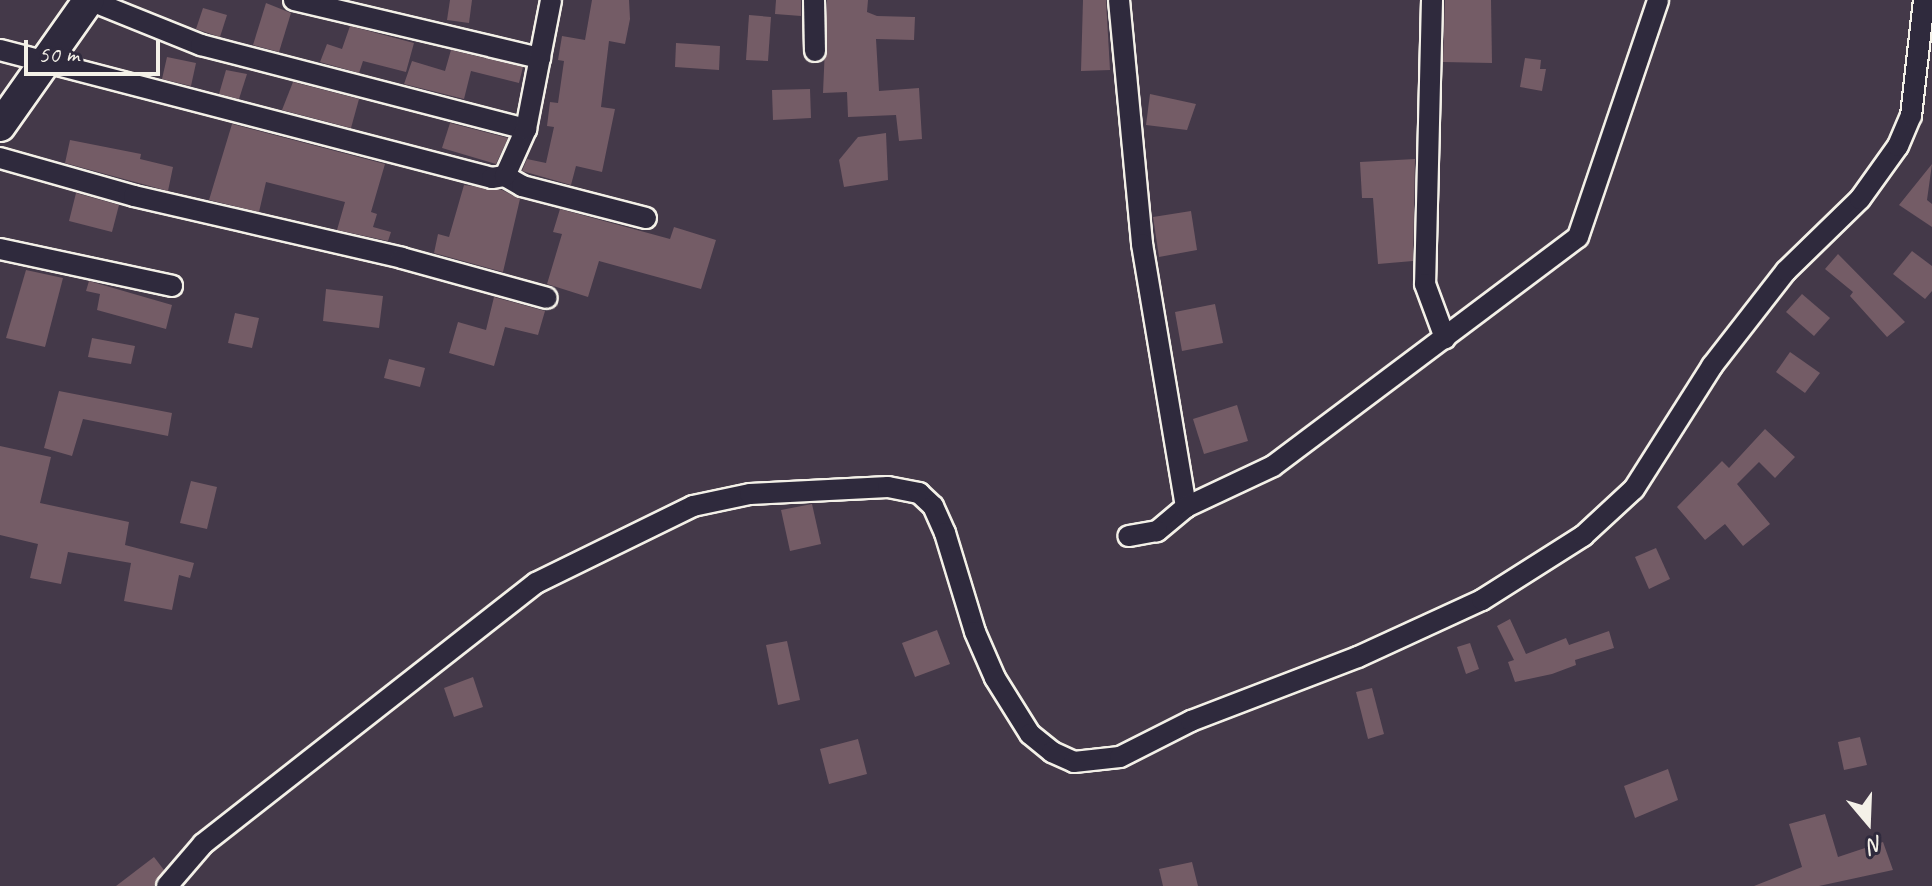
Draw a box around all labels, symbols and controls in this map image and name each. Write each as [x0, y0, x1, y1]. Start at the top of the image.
scale bar [28, 24, 164, 74]
text: 50 m [38, 39, 79, 69]
north arrow [1828, 782, 1908, 862]
text: N [1865, 829, 1887, 860]

